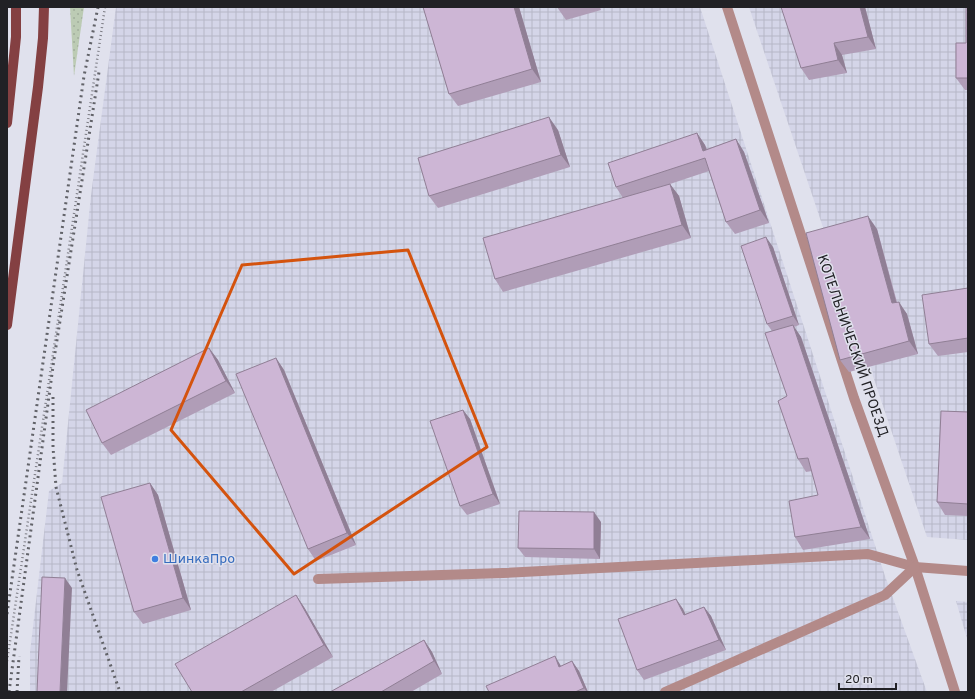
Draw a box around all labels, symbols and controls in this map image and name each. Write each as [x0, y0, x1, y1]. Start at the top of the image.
street label: КОТЕЛЬНИЧЕСКИЙ ПРОЕЗД [813, 252, 892, 439]
place label: ШинкаПро [163, 551, 235, 568]
marker: ШинкаПро [150, 554, 160, 564]
scale bar [839, 665, 896, 691]
text: 20 m [845, 672, 873, 688]

